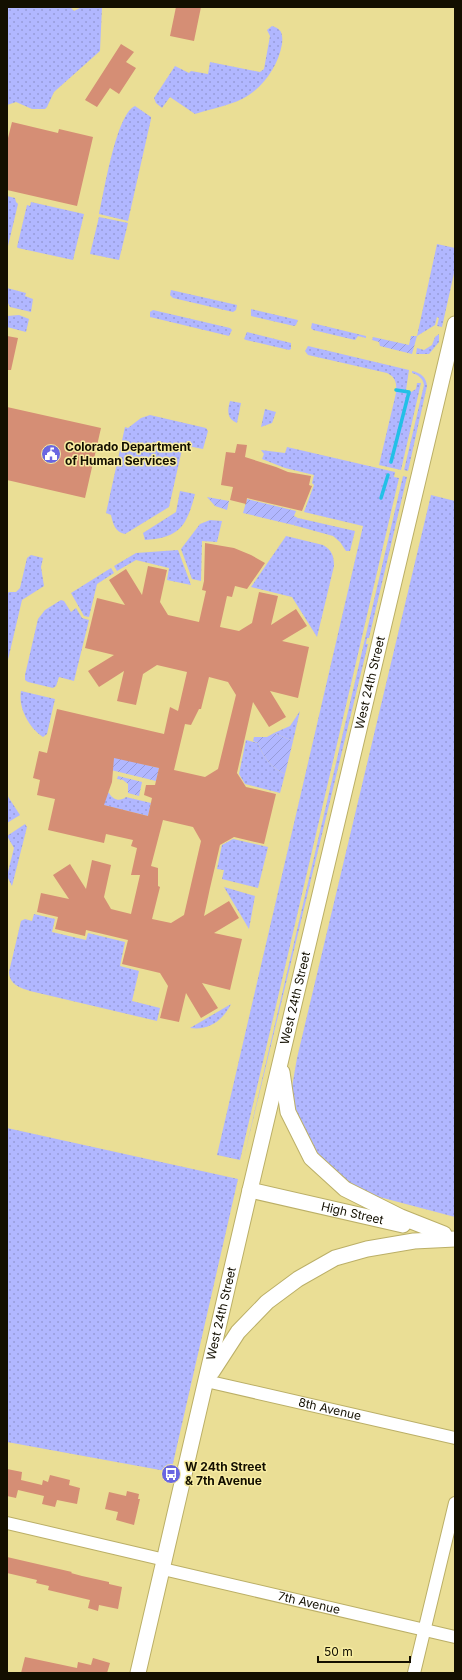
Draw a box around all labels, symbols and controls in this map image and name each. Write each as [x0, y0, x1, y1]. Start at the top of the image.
place label: Colorado Department of Human Services [65, 439, 192, 468]
public building icon: Colorado Department of Human Services [40, 443, 62, 465]
street label: West 24th Street [351, 635, 388, 731]
street label: West 24th Street [277, 950, 313, 1046]
street label: High Street [320, 1199, 385, 1227]
street label: West 24th Street [203, 1265, 239, 1361]
street label: 8th Avenue [297, 1394, 363, 1423]
place label: W 24th Street & 7th Avenue [185, 1459, 267, 1488]
bus stop icon: W 24th Street & 7th Avenue [160, 1463, 182, 1485]
street label: 7th Avenue [277, 1588, 342, 1617]
scale bar [318, 1638, 410, 1664]
text: 50 m [324, 1644, 353, 1659]

